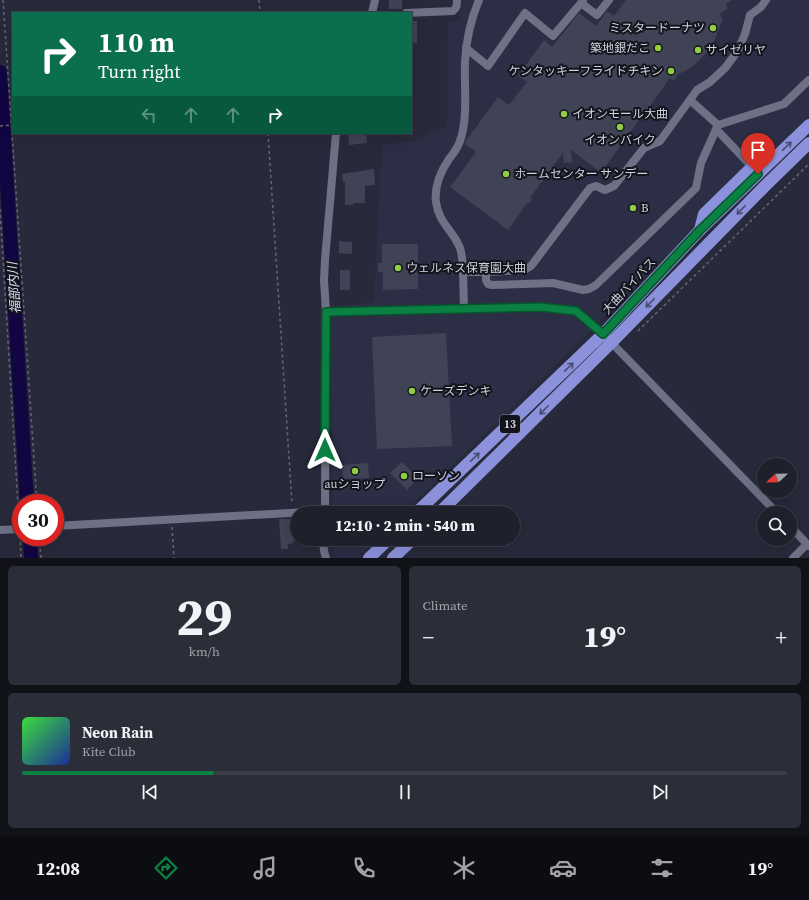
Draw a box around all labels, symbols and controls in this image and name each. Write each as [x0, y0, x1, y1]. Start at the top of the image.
place label: ミスタードーナツ [609, 20, 705, 36]
text: 110 m [98, 23, 175, 61]
marker: ミスタードーナツ [708, 23, 718, 33]
icon: right [32, 28, 84, 80]
place label: 築地銀だこ [590, 40, 650, 56]
place label: サイゼリヤ [706, 42, 766, 58]
marker: 築地銀だこ [653, 43, 663, 53]
marker: サイゼリヤ [693, 45, 703, 55]
text: Turn right [98, 59, 180, 84]
place label: ケンタッキーフライドチキン [508, 63, 663, 79]
marker: ケンタッキーフライドチキン [666, 66, 676, 76]
icon: left [138, 104, 160, 126]
icon: ahead [180, 104, 202, 126]
icon: ahead [222, 104, 244, 126]
icon: right [264, 104, 286, 126]
place label: イオンモール大曲 [572, 106, 668, 122]
marker: イオンモール大曲 [559, 109, 569, 119]
marker: イオンバイク [615, 122, 625, 132]
place label: イオンバイク [584, 132, 656, 148]
pin [741, 133, 775, 174]
icon: arrive [747, 139, 769, 161]
one-way arrow [782, 141, 792, 151]
place label: ホームセンター サンデー [514, 166, 648, 182]
marker: ホームセンター サンデー [501, 169, 511, 179]
place label: B [641, 200, 649, 216]
marker: B [628, 203, 638, 213]
one-way arrow [736, 205, 746, 215]
street label: 大曲バイパス [599, 254, 659, 318]
water label: 福部内川 [4, 259, 24, 315]
place label: ウェルネス保育園大曲 [406, 260, 526, 276]
marker: ウェルネス保育園大曲 [393, 263, 403, 273]
one-way arrow [646, 298, 655, 308]
one-way arrow [564, 362, 574, 372]
place label: ケーズデンキ [420, 383, 491, 399]
marker: ケーズデンキ [407, 386, 417, 396]
one-way arrow [539, 405, 549, 415]
road number: 13 [500, 415, 520, 433]
position arrow [304, 429, 346, 471]
one-way arrow [470, 452, 480, 462]
north arrow [757, 458, 797, 498]
map controls [757, 458, 797, 546]
marker: auショップ [350, 466, 360, 476]
place label: ローソン [412, 468, 460, 484]
marker: ローソン [399, 471, 409, 481]
place label: auショップ [324, 476, 386, 492]
speed limit sign: 30 [12, 494, 64, 546]
button: search [757, 506, 797, 546]
text: 12:10 · 2 min · 540 m [335, 515, 475, 536]
text: 29 [176, 581, 232, 652]
text: Climate [423, 597, 468, 614]
text: 19° [583, 616, 626, 657]
text: − [423, 622, 434, 652]
text: + [775, 622, 787, 652]
text: km/h [189, 643, 220, 660]
text: Neon Rain [82, 722, 153, 743]
text: Kite Club [82, 743, 135, 760]
icon: previous [139, 781, 161, 803]
icon: pause [394, 781, 416, 803]
icon: next [649, 781, 671, 803]
icon: directions [152, 854, 180, 882]
icon: music [251, 854, 279, 882]
icon: phone [350, 854, 378, 882]
icon: climate [450, 854, 478, 882]
icon: car [549, 854, 577, 882]
icon: filters [648, 854, 676, 882]
text: 12:08 [36, 856, 80, 881]
text: 19° [748, 856, 773, 881]

